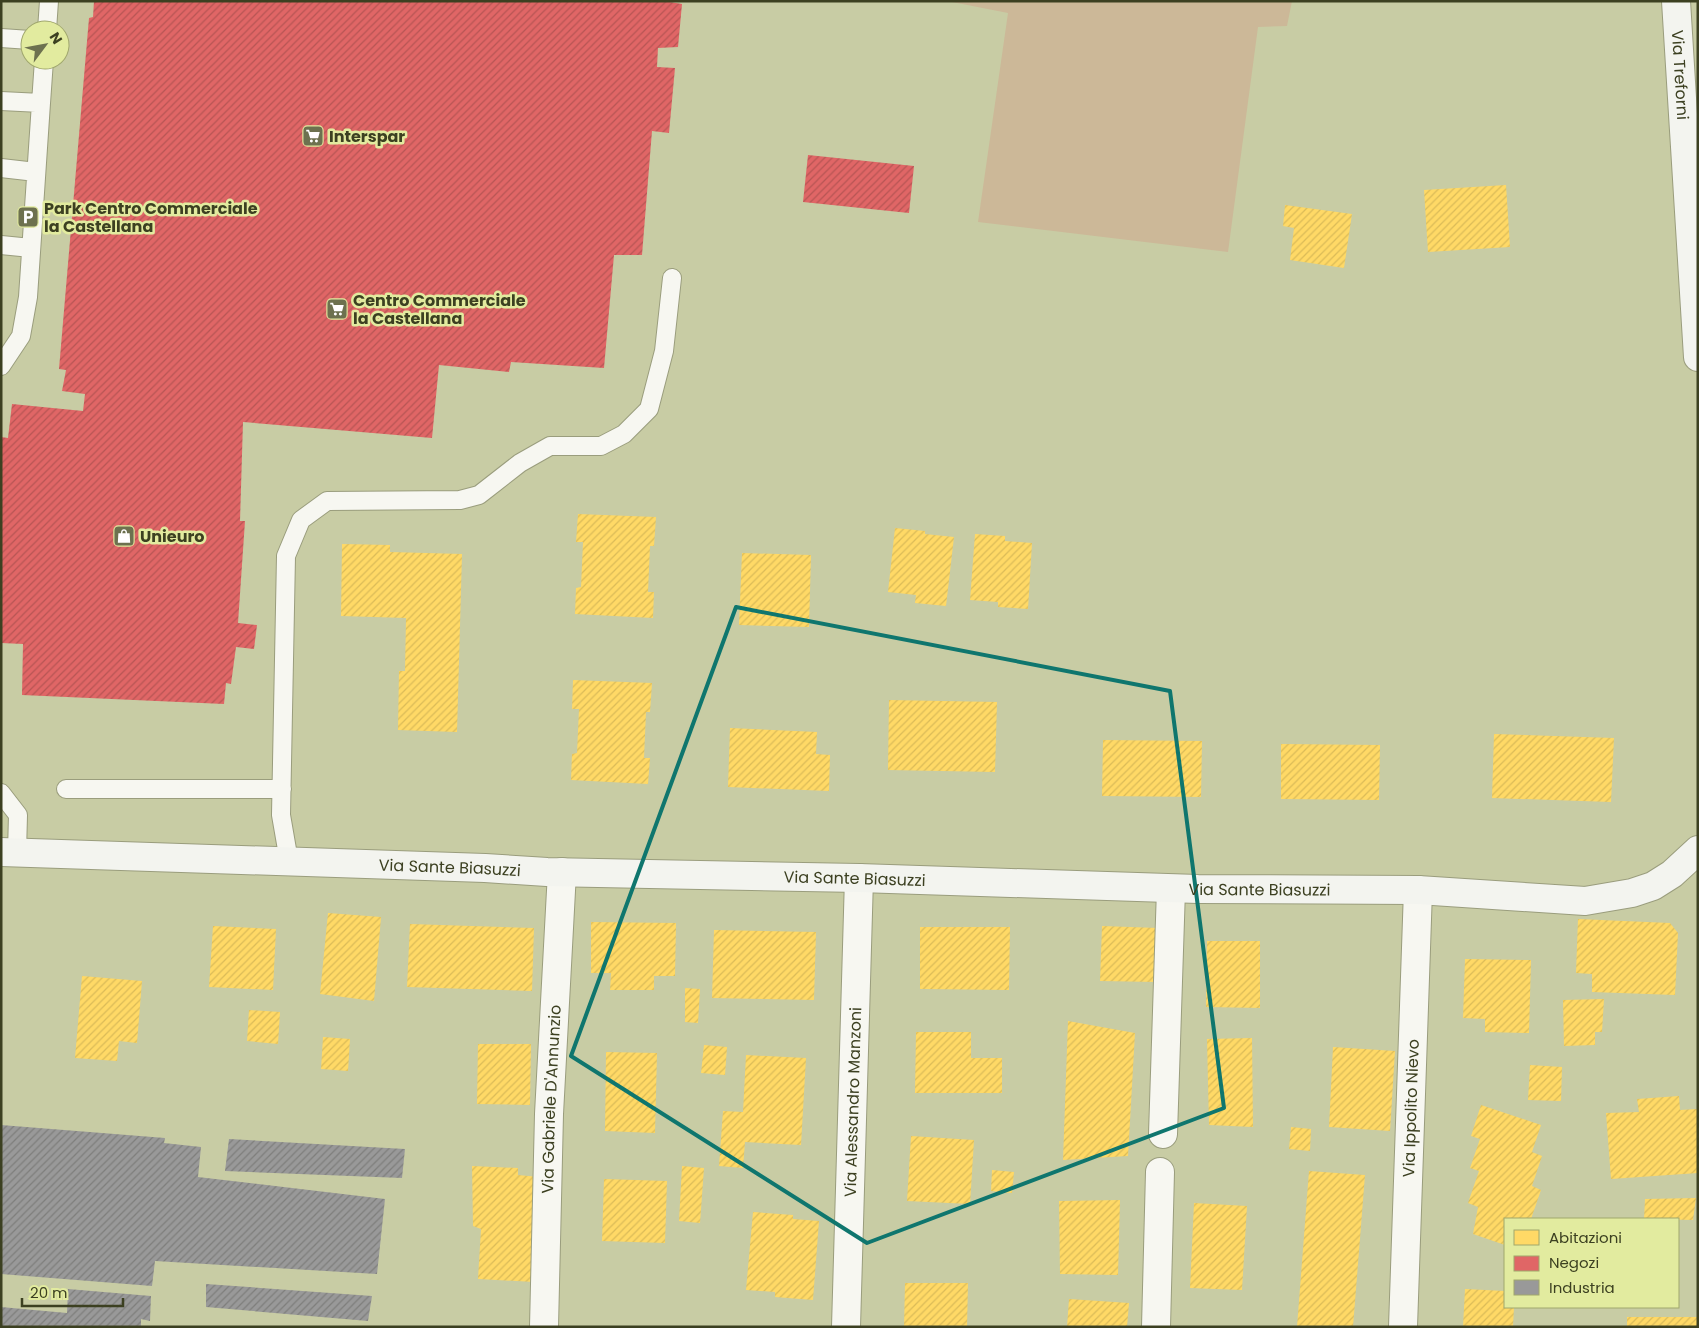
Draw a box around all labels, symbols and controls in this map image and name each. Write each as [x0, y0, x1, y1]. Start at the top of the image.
north arrow [20, 20, 70, 70]
text: N [45, 28, 67, 48]
street label: Via Treforni [1666, 29, 1695, 121]
supermarket icon: Interspar [301, 124, 325, 148]
place label: Interspar [329, 125, 405, 148]
place label: Park Centro Commerciale la Castellana [44, 197, 258, 238]
parking icon: Park Centro Commerciale la Castellana [16, 205, 40, 229]
place label: Centro Commerciale la Castellana [353, 289, 526, 330]
supermarket icon: Centro Commerciale la Castellana [325, 297, 349, 321]
shop icon: Unieuro [112, 524, 136, 548]
place label: Unieuro [140, 525, 204, 548]
street label: Via Sante Biasuzzi [378, 853, 521, 882]
street label: Via Sante Biasuzzi [783, 865, 926, 892]
street label: Via Sante Biasuzzi [1188, 877, 1330, 901]
street label: Via Gabriele D'Annunzio [536, 1004, 566, 1194]
street label: Via Alessandro Manzoni [838, 1007, 867, 1198]
street label: Via Ippolito Nievo [1397, 1039, 1424, 1178]
legend [1504, 1218, 1679, 1308]
text: Abitazioni [1549, 1227, 1622, 1248]
text: Negozi [1549, 1252, 1599, 1273]
scale bar [22, 1276, 124, 1308]
text: Industria [1549, 1277, 1615, 1298]
text: 20 m [30, 1282, 68, 1303]

